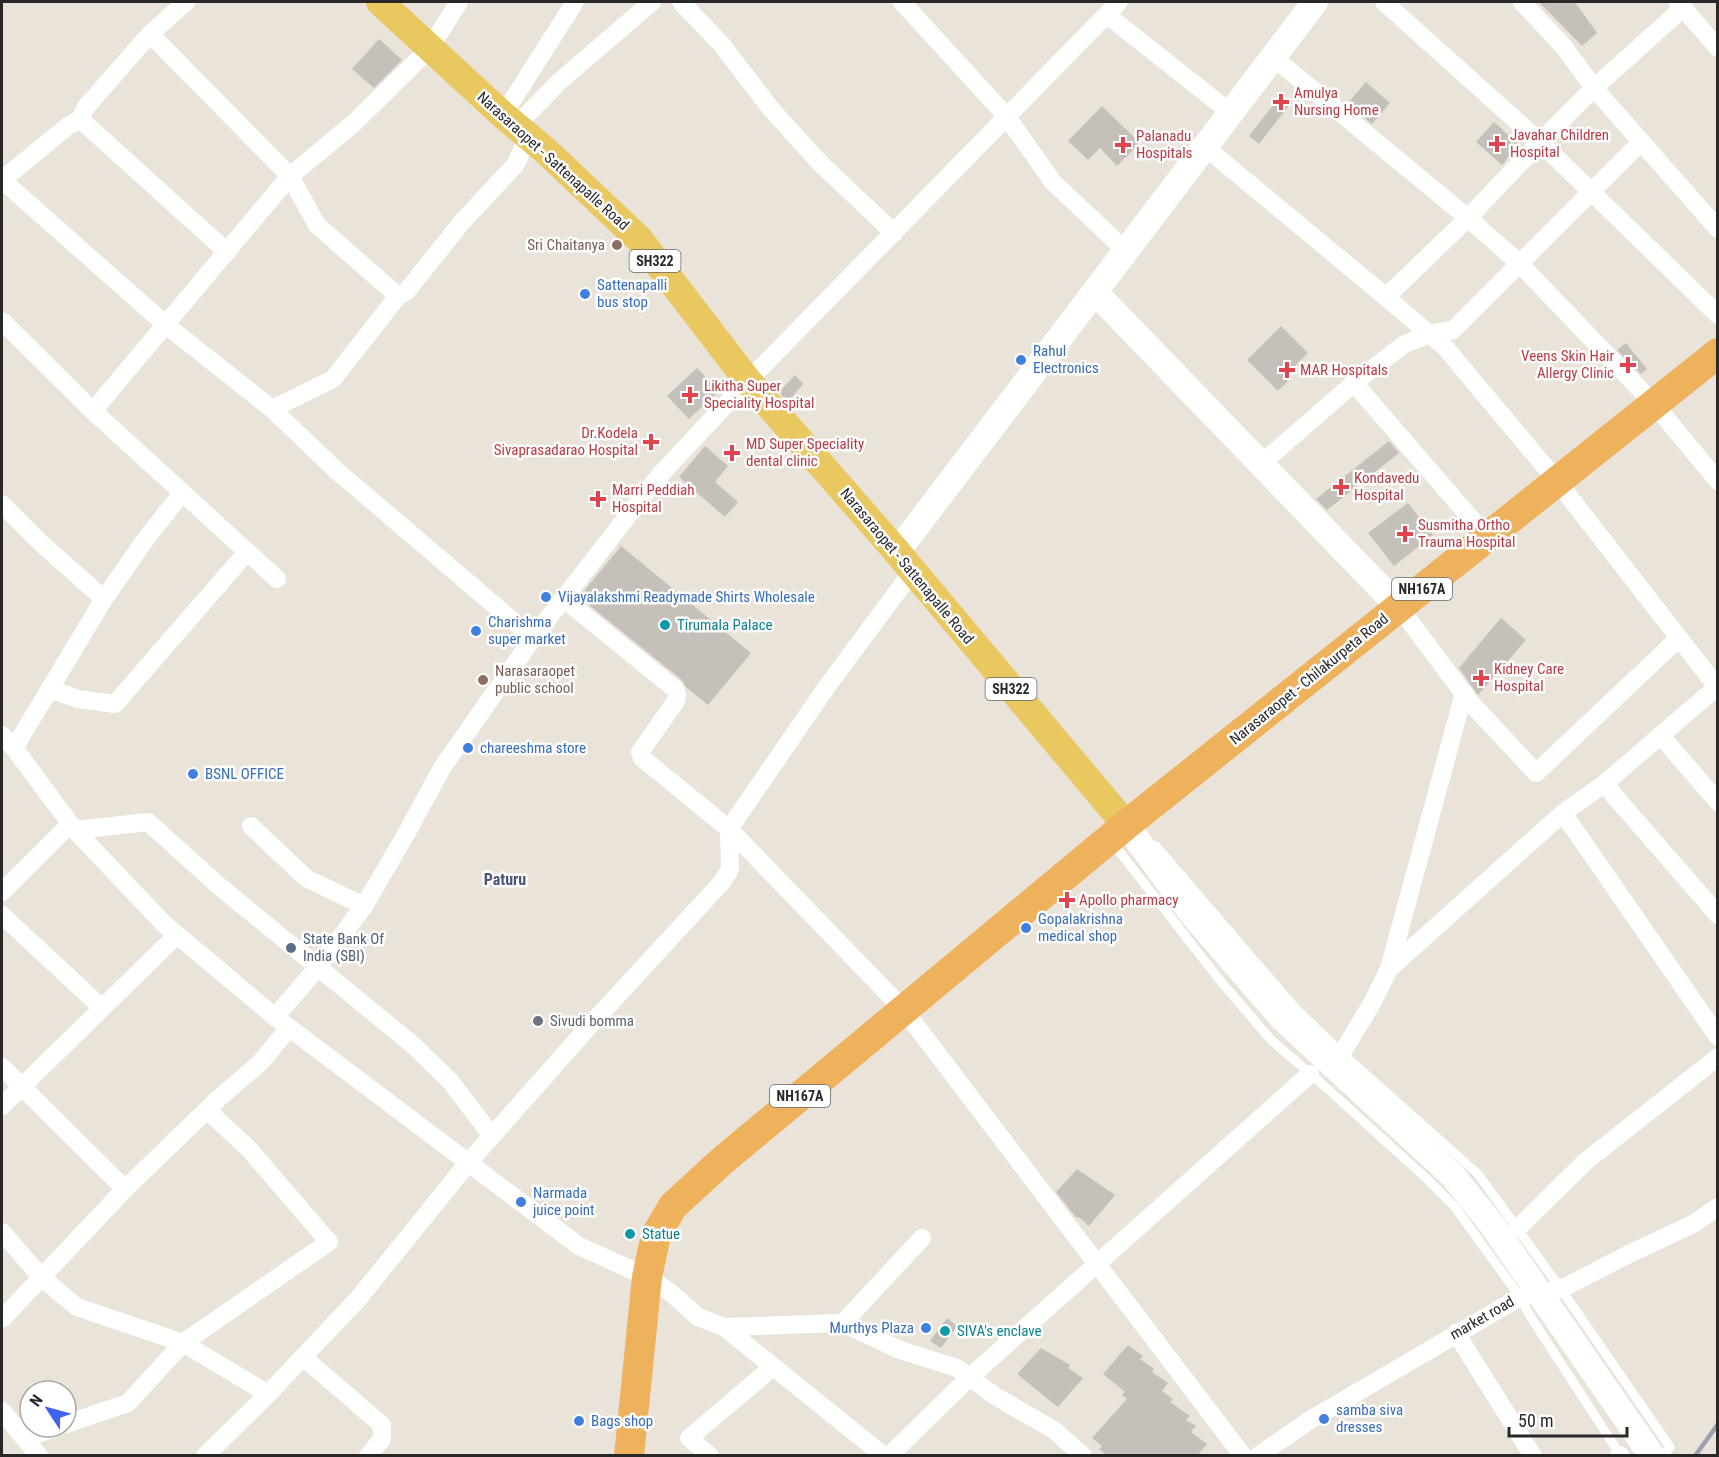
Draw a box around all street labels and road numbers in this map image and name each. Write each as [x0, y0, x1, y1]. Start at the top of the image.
street label: Narasaraopet - Sattenapalle Road [473, 88, 633, 234]
road number: SH322 [630, 250, 680, 272]
street label: Narasaraopet - Sattenapalle Road [837, 484, 977, 648]
road number: NH167A [1392, 578, 1452, 600]
street label: Narasaraopet - Chilakurpeta Road [1226, 610, 1392, 748]
road number: SH322 [986, 678, 1036, 700]
road number: NH167A [770, 1085, 830, 1107]
street label: market road [1447, 1292, 1517, 1344]

